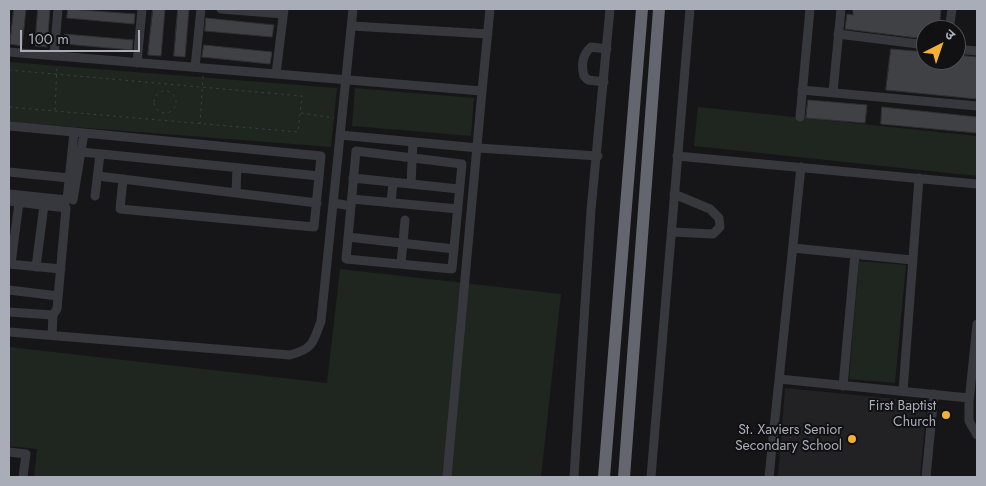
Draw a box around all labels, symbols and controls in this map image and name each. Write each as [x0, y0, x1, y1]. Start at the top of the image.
scale bar [22, 20, 142, 52]
north arrow [916, 20, 966, 70]
text: उ [941, 24, 960, 45]
text: 100 m [28, 28, 69, 50]
place label: First Baptist Church [869, 399, 936, 432]
marker: First Baptist Church [940, 409, 952, 421]
place label: St. Xaviers Senior Secondary School [735, 423, 842, 456]
marker: St. Xaviers Senior Secondary School [846, 433, 858, 445]

